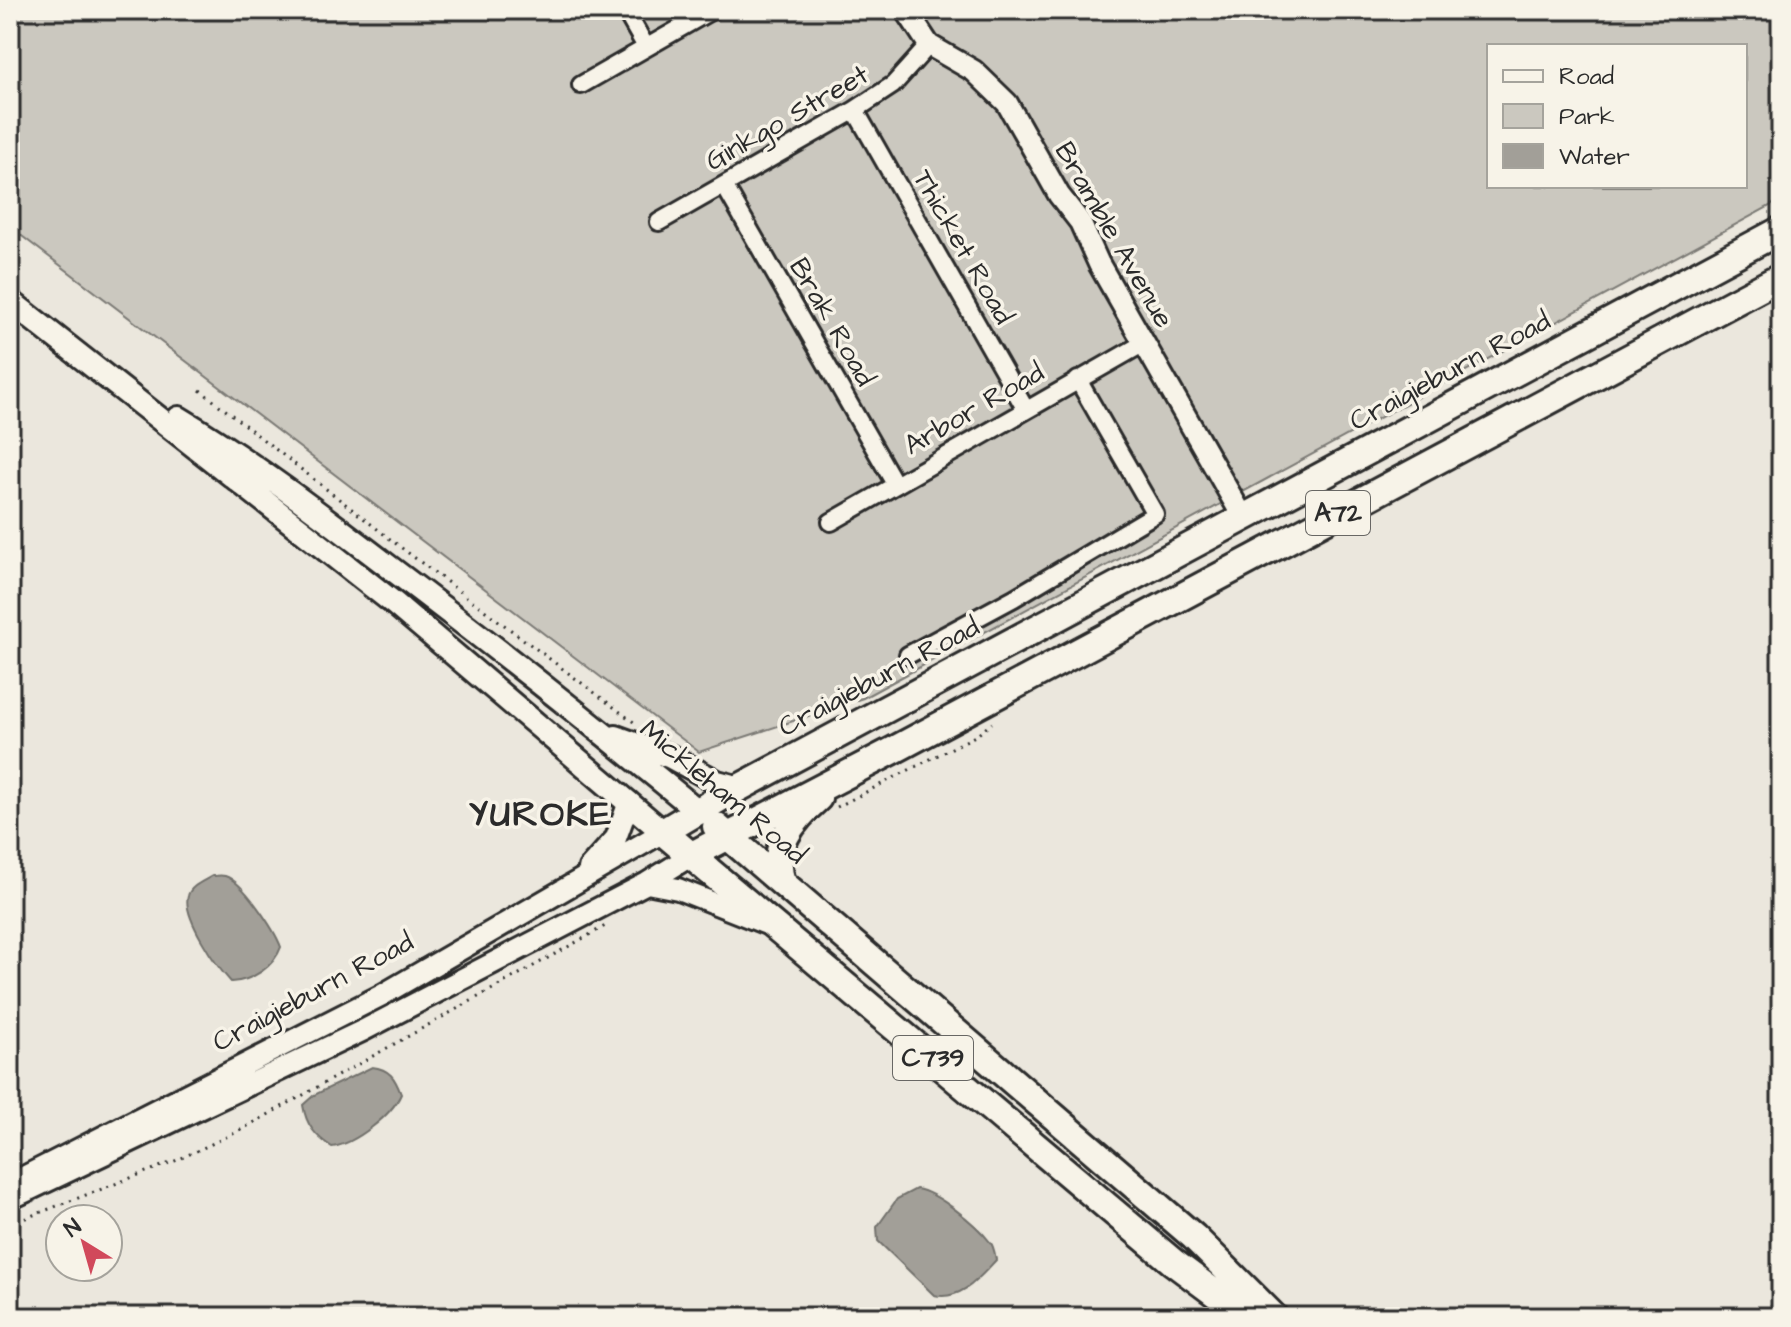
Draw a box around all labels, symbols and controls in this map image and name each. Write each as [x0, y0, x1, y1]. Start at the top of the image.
legend [1487, 44, 1747, 188]
street label: Ginkgo Street [698, 55, 877, 181]
text: Road [1559, 60, 1614, 94]
text: Park [1559, 100, 1615, 134]
street label: Bramble Avenue [1045, 135, 1183, 335]
text: Water [1559, 140, 1630, 174]
street label: Thicket Road [903, 163, 1023, 331]
street label: Brak Road [780, 251, 884, 393]
street label: Craigieburn Road [1343, 302, 1558, 441]
street label: Arbor Road [897, 353, 1051, 465]
road number: A72 [1306, 491, 1370, 535]
street label: Craigieburn Road [772, 608, 987, 747]
street label: Mickleham Road [631, 710, 815, 874]
district label: YUROKE [469, 789, 613, 840]
street label: Craigieburn Road [206, 923, 421, 1062]
road number: C739 [893, 1036, 973, 1080]
north arrow [44, 1203, 124, 1283]
text: N [58, 1212, 88, 1245]

